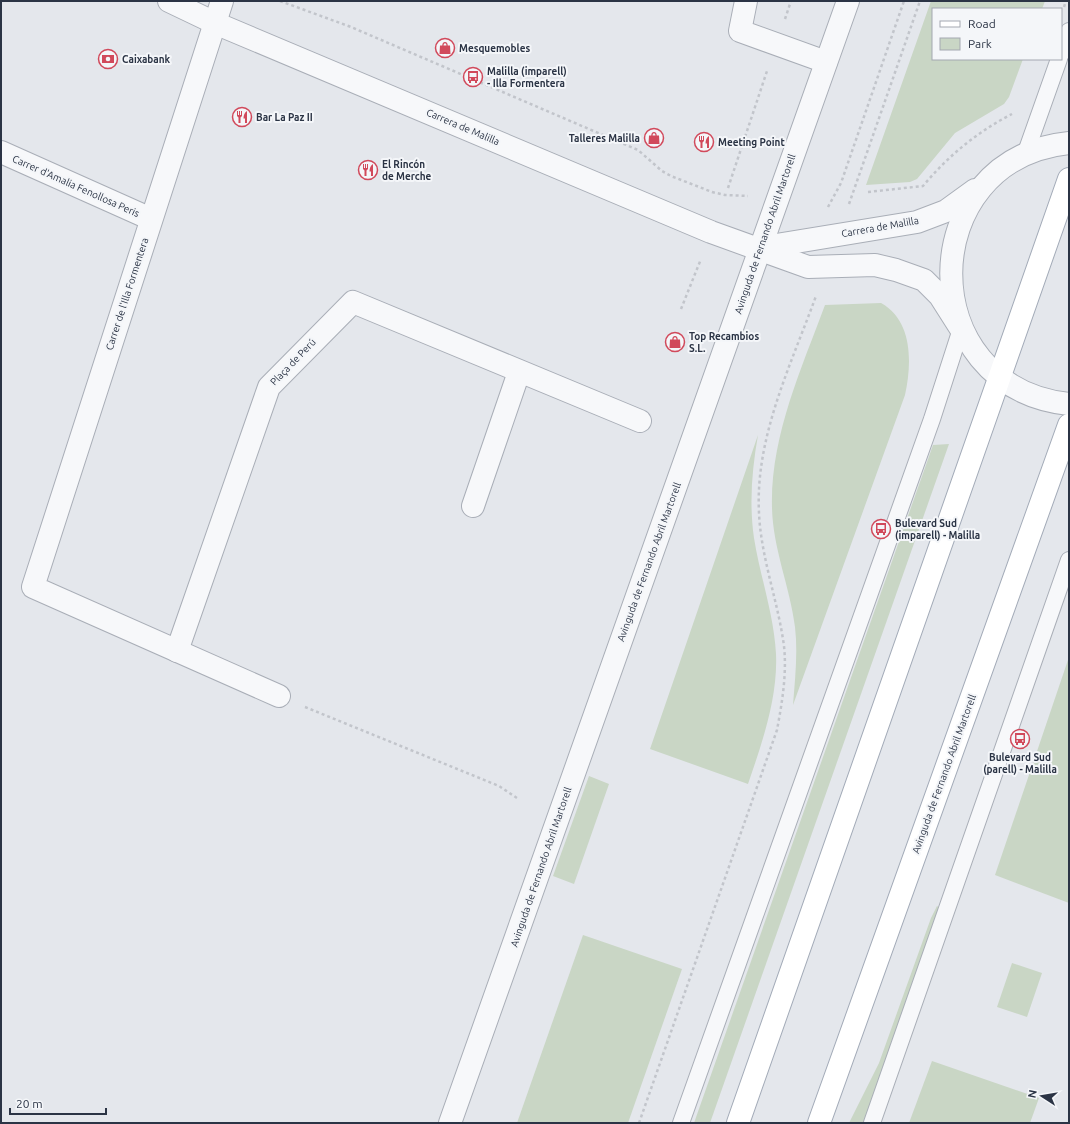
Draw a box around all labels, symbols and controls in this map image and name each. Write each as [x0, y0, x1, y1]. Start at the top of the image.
legend [932, 8, 1062, 60]
text: Road [968, 17, 996, 30]
shop icon: Mesquemobles [434, 37, 456, 59]
text: Park [968, 37, 992, 50]
place label: Mesquemobles [459, 43, 530, 54]
bank icon: Caixabank [97, 48, 119, 70]
place label: Caixabank [122, 54, 171, 65]
bus stop icon: Malilla (imparell) - Illa Formentera [462, 66, 484, 88]
place label: Malilla (imparell) - Illa Formentera [487, 66, 567, 89]
restaurant icon: Bar La Paz II [231, 106, 253, 128]
street label: Carrera de Malilla [425, 107, 501, 147]
place label: Bar La Paz II [256, 112, 313, 123]
shop icon: Talleres Malilla [643, 127, 665, 149]
restaurant icon: Meeting Point [693, 131, 715, 153]
place label: Talleres Malilla [569, 133, 640, 144]
place label: Meeting Point [718, 137, 785, 148]
street label: Avinguda de Fernando Abril Martorell [732, 152, 798, 315]
street label: Carrer d'Amalia Fenollosa Peris [11, 153, 141, 219]
restaurant icon: El Rincón de Merche [357, 159, 379, 181]
place label: El Rincón de Merche [382, 159, 432, 182]
street label: Carrera de Malilla [840, 215, 920, 239]
street label: Carrer de l'Illa Formentera [104, 236, 150, 352]
shop icon: Top Recambios S.L. [664, 331, 686, 353]
place label: Top Recambios S.L. [689, 331, 759, 354]
street label: Plaça de Perú [268, 336, 318, 388]
street label: Avinguda de Fernando Abril Martorell [615, 481, 683, 643]
bus stop icon: Bulevard Sud (imparell) - Malilla [870, 518, 892, 540]
place label: Bulevard Sud (imparell) - Malilla [895, 518, 980, 542]
street label: Avinguda de Fernando Abril Martorell [910, 693, 978, 855]
bus stop icon: Bulevard Sud (parell) - Malilla [1009, 728, 1031, 750]
place label: Bulevard Sud (parell) - Malilla [983, 752, 1057, 776]
street label: Avinguda de Fernando Abril Martorell [508, 785, 574, 948]
north arrow [1022, 1076, 1062, 1116]
text: N [1025, 1089, 1039, 1099]
scale bar [10, 1090, 106, 1116]
text: 20 m [16, 1097, 43, 1110]

